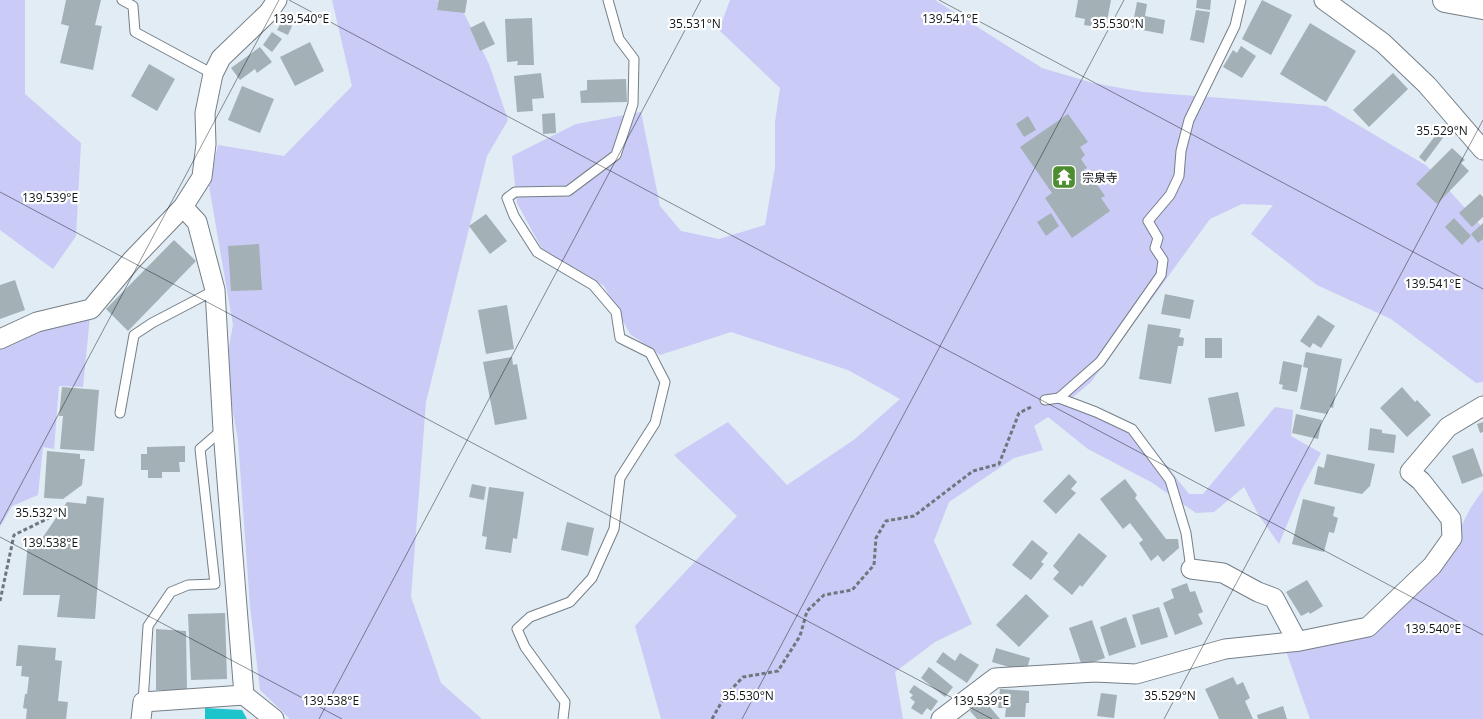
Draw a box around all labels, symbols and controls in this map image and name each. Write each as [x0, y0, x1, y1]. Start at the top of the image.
text: 139.540°E [273, 10, 329, 27]
text: 139.541°E [922, 10, 978, 27]
text: 35.531°N [669, 15, 721, 32]
text: 35.530°N [1092, 15, 1144, 32]
text: 35.529°N [1416, 122, 1468, 139]
temple icon: 宗泉寺 [1051, 164, 1077, 190]
place label: 宗泉寺 [1082, 169, 1118, 186]
text: 139.539°E [22, 189, 78, 206]
text: 139.541°E [1405, 275, 1461, 292]
text: 35.532°N [15, 504, 67, 521]
text: 139.538°E [22, 534, 78, 551]
text: 139.540°E [1405, 620, 1461, 637]
text: 35.530°N [722, 687, 774, 704]
text: 35.529°N [1144, 687, 1196, 704]
text: 139.538°E [303, 692, 359, 709]
text: 139.539°E [953, 692, 1009, 709]

